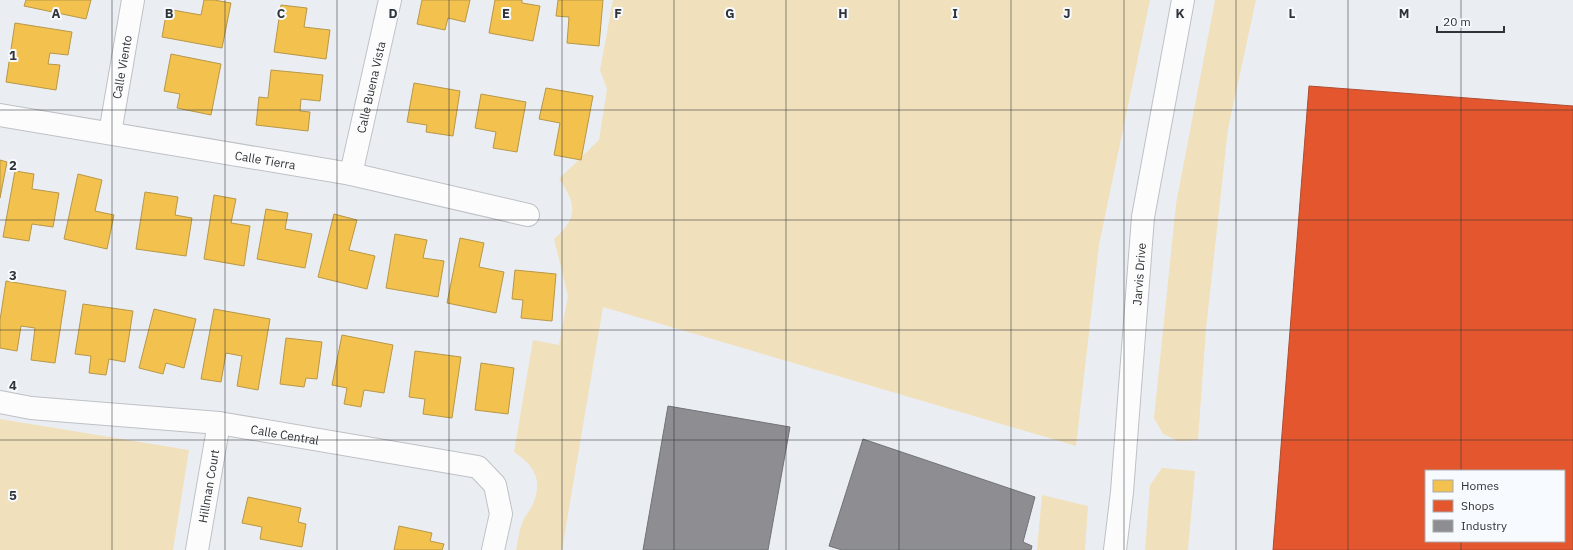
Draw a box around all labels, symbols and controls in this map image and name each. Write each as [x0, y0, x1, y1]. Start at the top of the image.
text: A [52, 5, 61, 22]
text: B [165, 5, 174, 22]
text: C [277, 5, 286, 22]
text: D [388, 5, 398, 22]
text: E [502, 5, 510, 22]
text: F [614, 5, 622, 22]
text: G [725, 5, 735, 22]
text: H [838, 5, 848, 22]
text: I [952, 5, 958, 22]
text: J [1063, 5, 1071, 22]
text: K [1175, 5, 1185, 22]
text: L [1289, 5, 1296, 22]
text: M [1399, 5, 1409, 22]
scale bar [1437, 8, 1504, 34]
text: 20 m [1443, 14, 1471, 29]
street label: Calle Viento [109, 34, 134, 100]
street label: Calle Buena Vista [353, 39, 388, 135]
text: 1 [9, 47, 17, 64]
street label: Calle Tierra [234, 147, 297, 172]
text: 2 [9, 157, 17, 174]
street label: Jarvis Drive [1129, 242, 1149, 306]
text: 3 [9, 267, 17, 284]
text: 4 [9, 377, 17, 394]
street label: Calle Central [250, 421, 320, 447]
street label: Hillman Court [194, 448, 222, 524]
legend [1425, 470, 1565, 542]
text: Homes [1461, 478, 1499, 493]
text: 5 [9, 487, 17, 504]
text: Shops [1461, 498, 1494, 513]
text: Industry [1461, 518, 1507, 533]

